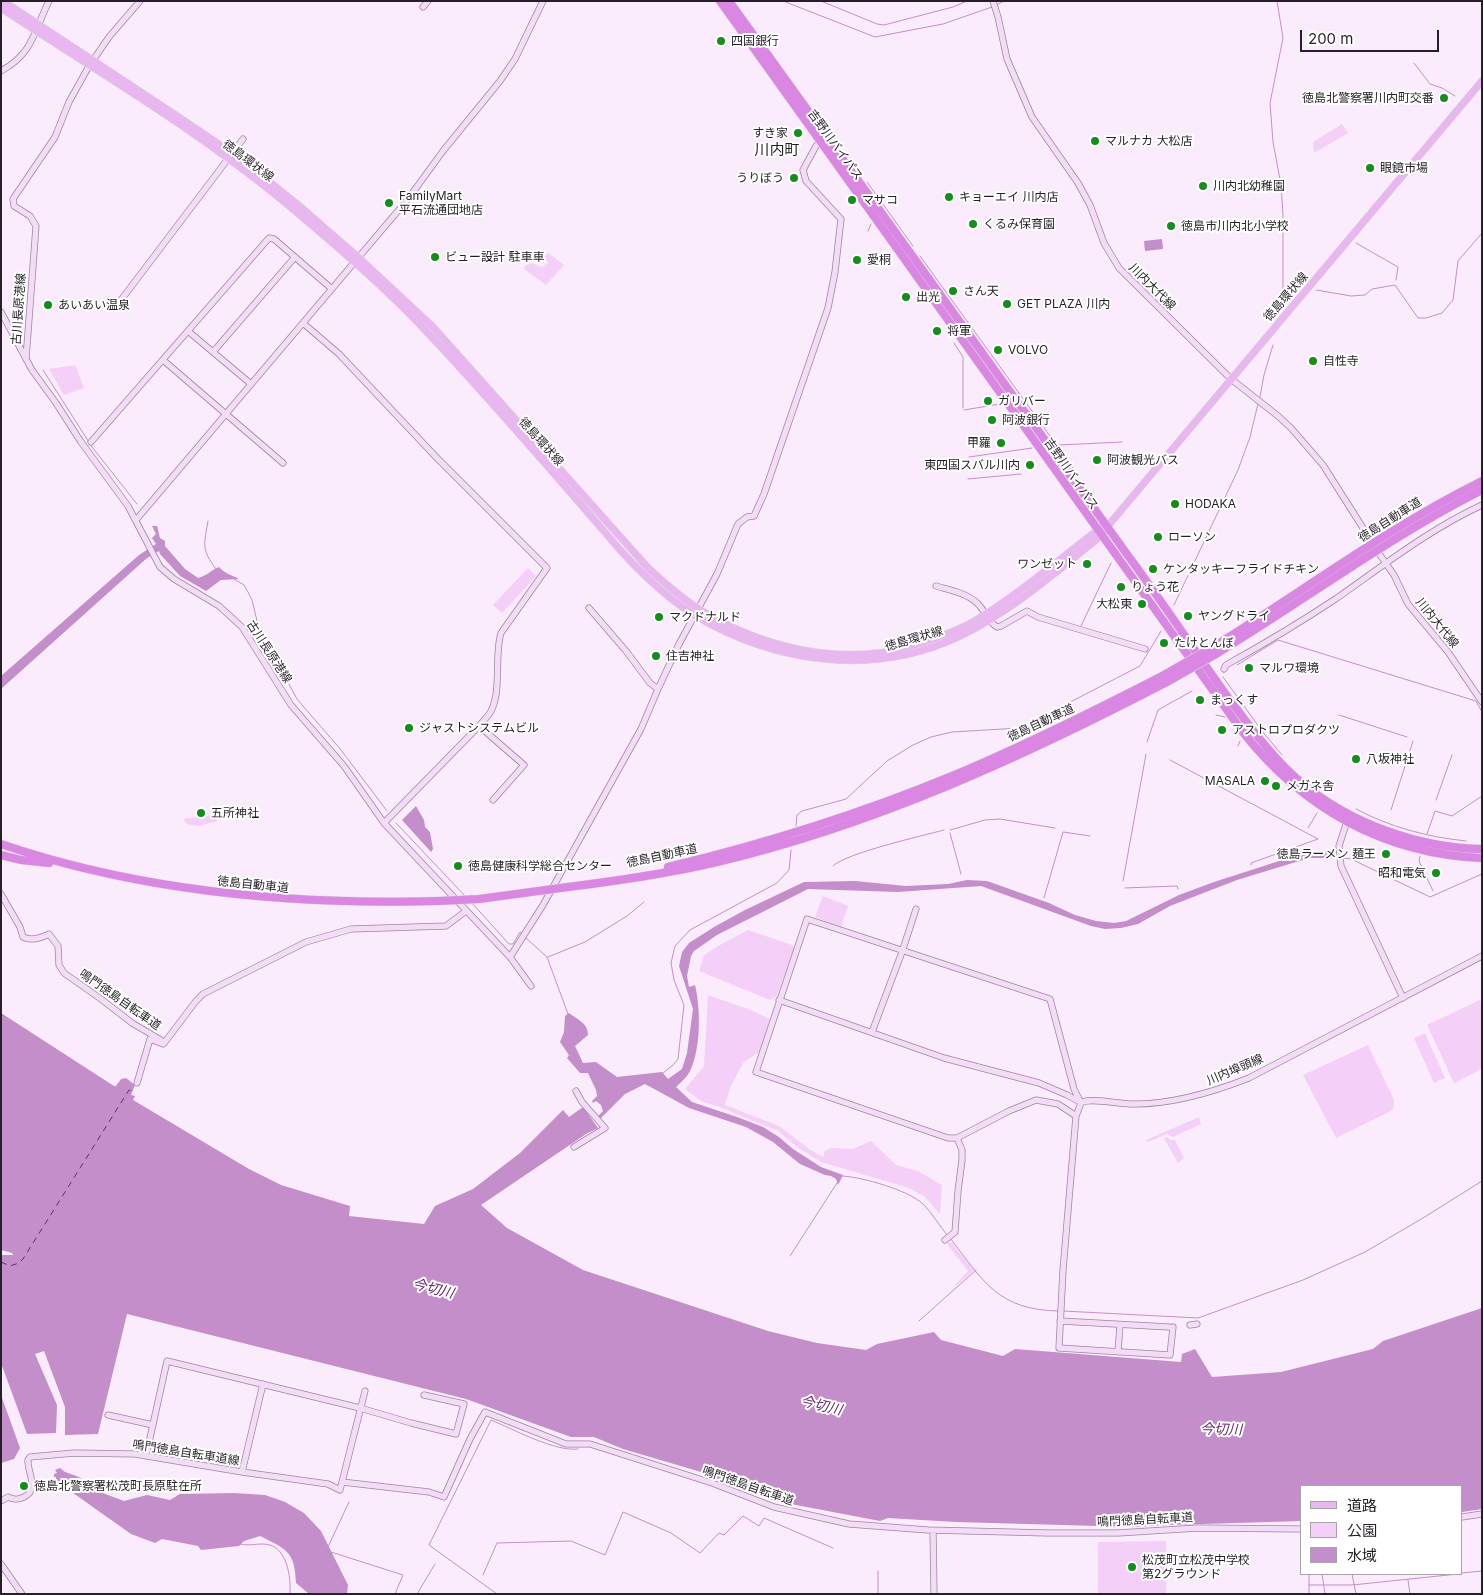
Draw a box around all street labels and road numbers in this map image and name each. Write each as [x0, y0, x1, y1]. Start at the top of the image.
street label: 吉野川バイパス [804, 107, 866, 183]
street label: 徳島環状線 [220, 137, 276, 185]
street label: 川内大代線 [1126, 261, 1178, 313]
street label: 徳島環状線 [1261, 270, 1311, 324]
street label: 古川長原港線 [9, 273, 29, 345]
street label: 徳島環状線 [516, 415, 566, 469]
street label: 吉野川バイパス [1041, 435, 1101, 513]
street label: 徳島自動車道 [1356, 495, 1424, 545]
street label: 川内大代線 [1413, 595, 1461, 651]
street label: 古川長原港線 [243, 618, 295, 686]
street label: 徳島環状線 [883, 624, 945, 654]
street label: 徳島自動車道 [1005, 701, 1077, 745]
street label: 徳島自動車道 [625, 841, 699, 871]
street label: 徳島自動車道 [216, 874, 290, 896]
street label: 鳴門徳島自転車道 [77, 967, 163, 1033]
street label: 川内埠頭線 [1205, 1052, 1265, 1088]
street label: 鳴門徳島自転車道線 [132, 1437, 240, 1469]
street label: 鳴門徳島自転車道 [700, 1464, 796, 1508]
street label: 鳴門徳島自転車道 [1097, 1510, 1193, 1530]

